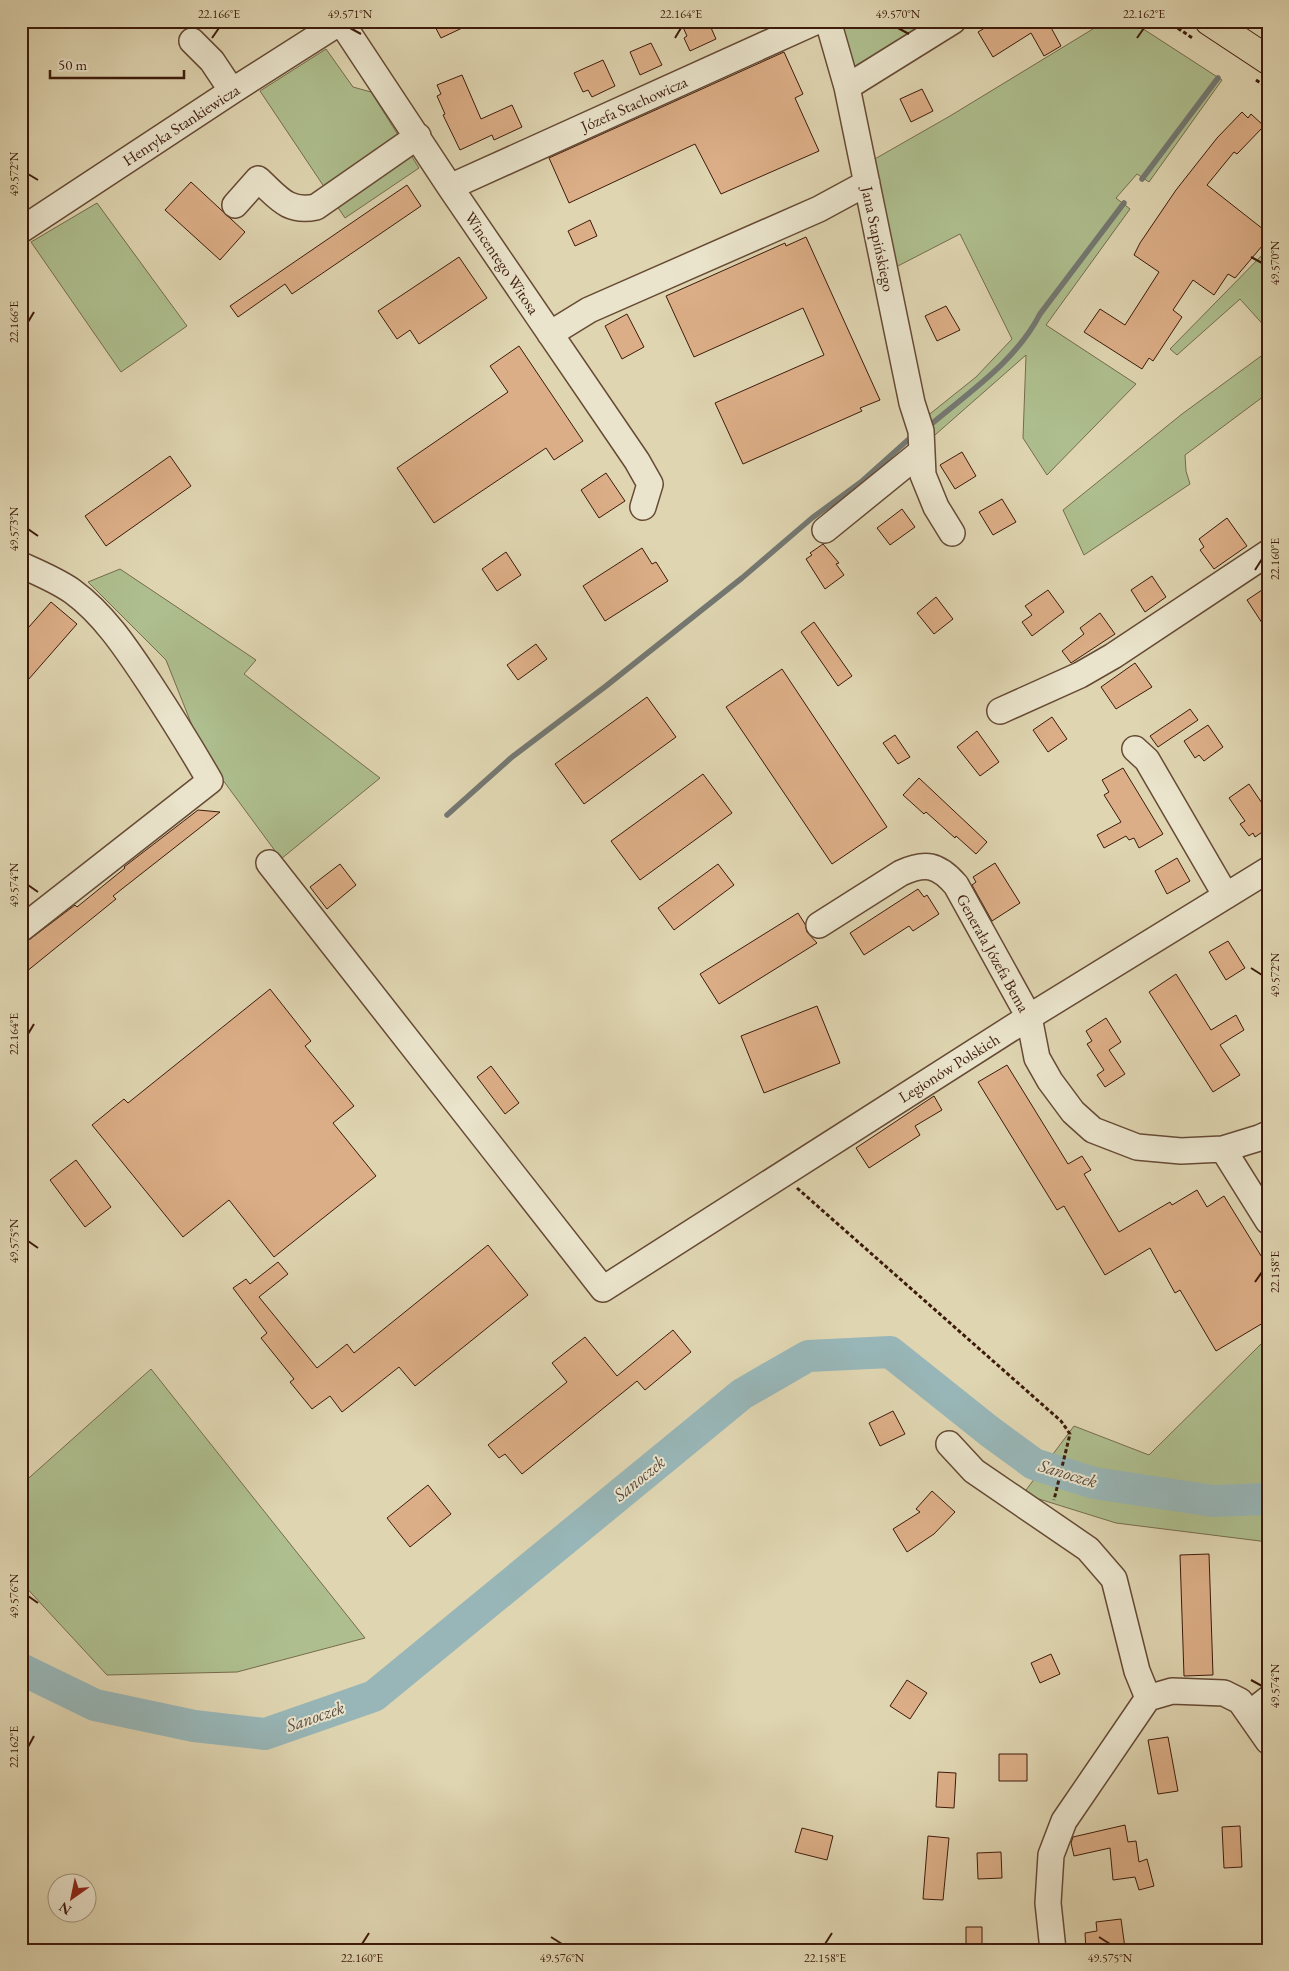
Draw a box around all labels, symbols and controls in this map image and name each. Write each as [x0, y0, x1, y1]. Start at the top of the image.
text: 22.166°E [198, 6, 240, 22]
text: 49.571°N [328, 6, 373, 22]
text: 22.164°E [660, 6, 702, 22]
text: 49.570°N [876, 6, 921, 22]
text: 22.162°E [1123, 6, 1165, 22]
scale bar [50, 48, 184, 80]
text: 50 m [58, 55, 87, 74]
street label: Józefa Stachowicza [576, 71, 691, 138]
street label: Henryka Stankiewicza [118, 79, 244, 171]
text: 49.572°N [6, 151, 22, 196]
street label: Jana Stapińskiego [856, 182, 899, 294]
street label: Wincentego Witosa [460, 208, 545, 319]
text: 49.570°N [1267, 240, 1283, 285]
text: 22.166°E [6, 301, 22, 343]
text: 49.573°N [6, 506, 22, 551]
text: 22.160°E [1267, 538, 1283, 580]
text: 49.574°N [6, 862, 22, 907]
street label: Generała Józefa Bema [952, 890, 1035, 1017]
text: 49.572°N [1267, 952, 1283, 997]
text: 22.164°E [6, 1013, 22, 1055]
street label: Legionów Polskich [894, 1028, 1004, 1108]
text: 49.575°N [6, 1218, 22, 1263]
text: 22.158°E [1267, 1251, 1283, 1293]
water label: Sanoczek [608, 1450, 670, 1506]
water label: Sanoczek [1035, 1453, 1100, 1493]
text: 49.576°N [6, 1573, 22, 1618]
text: 49.574°N [1267, 1663, 1283, 1708]
water label: Sanoczek [282, 1695, 347, 1737]
text: 22.162°E [6, 1726, 22, 1768]
north arrow [48, 1874, 98, 1924]
text: N [55, 1898, 75, 1920]
text: 22.160°E [341, 1950, 383, 1966]
text: 49.576°N [540, 1950, 585, 1966]
text: 22.158°E [804, 1950, 846, 1966]
text: 49.575°N [1088, 1950, 1133, 1966]

